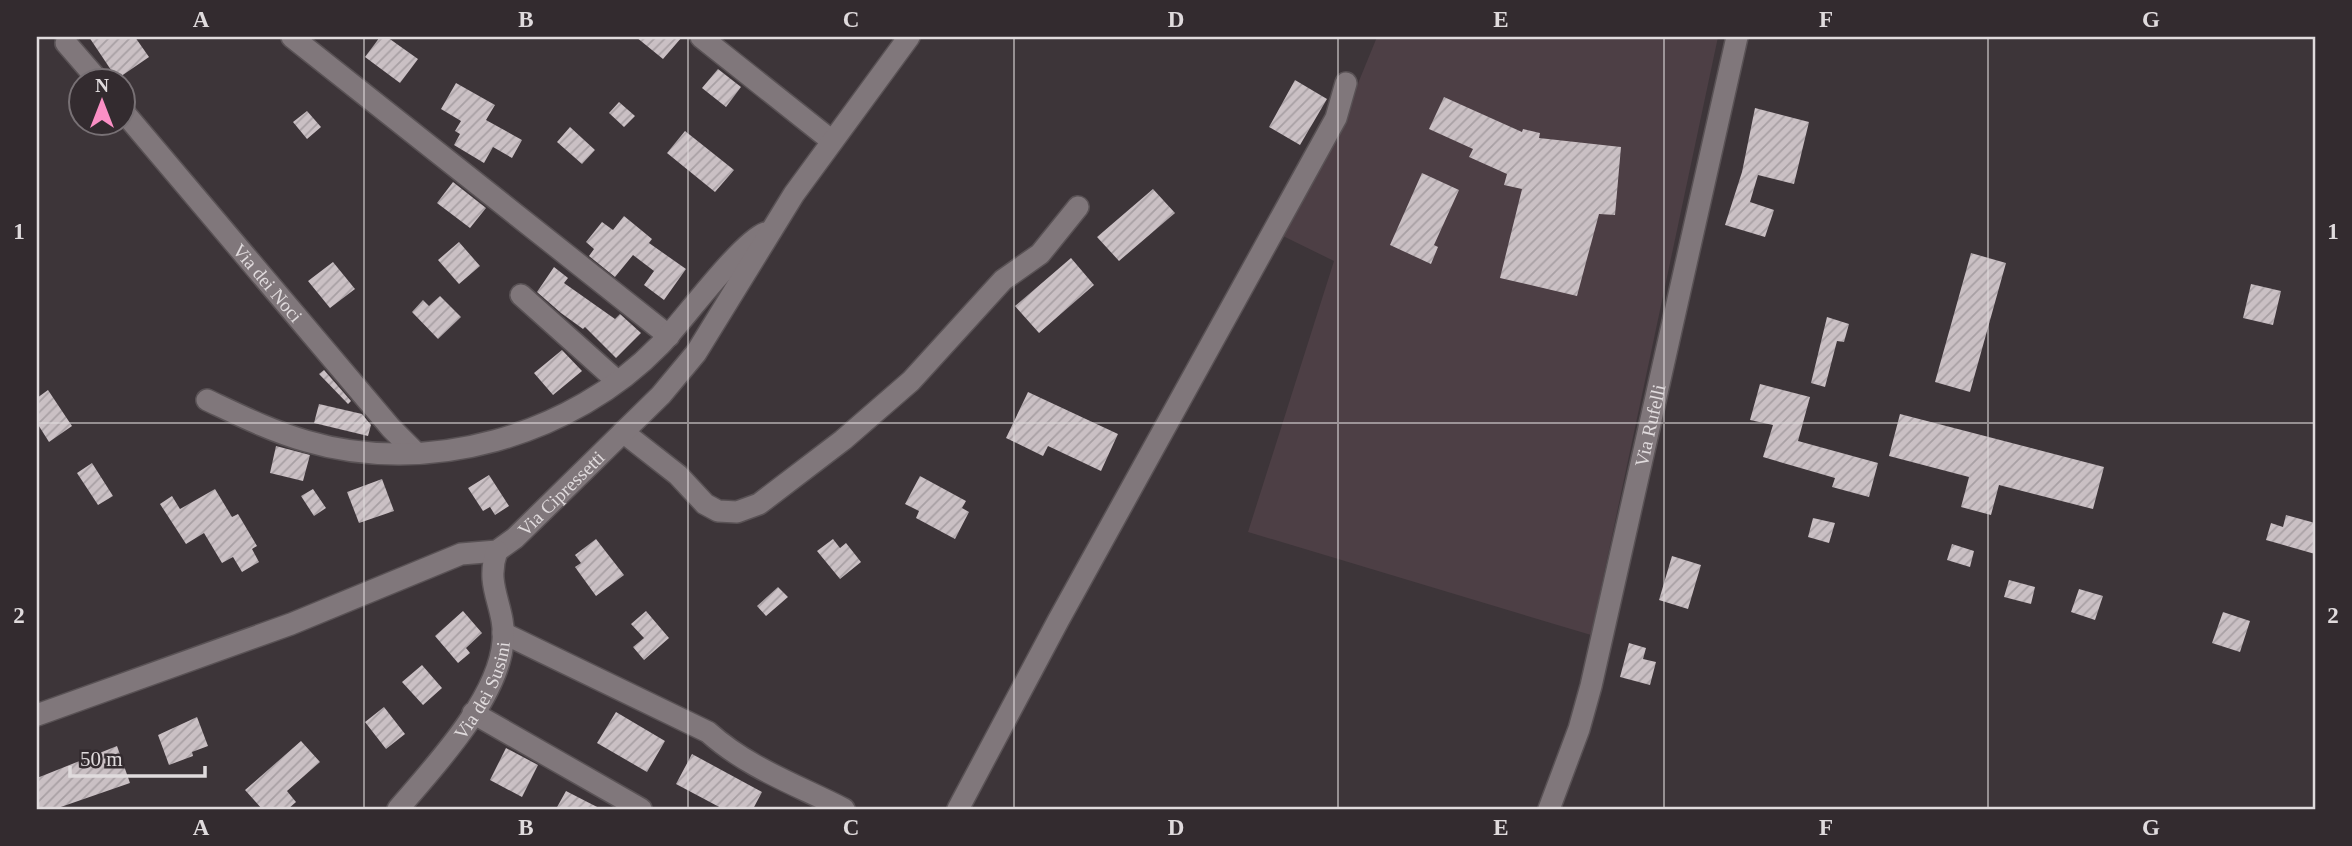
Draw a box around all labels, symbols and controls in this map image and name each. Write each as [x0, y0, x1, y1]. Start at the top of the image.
text: A [193, 7, 210, 32]
text: B [518, 7, 534, 32]
text: C [843, 7, 859, 32]
text: D [1168, 7, 1184, 32]
text: E [1493, 7, 1509, 32]
text: F [1819, 7, 1833, 32]
text: G [2142, 7, 2160, 32]
north arrow [66, 66, 136, 136]
text: N [95, 75, 109, 96]
text: 1 [13, 219, 25, 244]
text: 1 [2327, 219, 2339, 244]
street label: Via dei Noci [229, 239, 307, 326]
street label: Via Rufelli [1630, 382, 1669, 469]
street label: Via Cipressetti [513, 446, 608, 540]
text: 2 [13, 603, 25, 628]
text: 2 [2327, 603, 2339, 628]
street label: Via dei Susini [449, 641, 513, 743]
scale bar [70, 734, 205, 778]
text: 50 m [80, 747, 123, 771]
text: A [193, 815, 210, 840]
text: B [518, 815, 534, 840]
text: C [843, 815, 859, 840]
text: D [1168, 815, 1184, 840]
text: E [1493, 815, 1509, 840]
text: F [1819, 815, 1833, 840]
text: G [2142, 815, 2160, 840]

